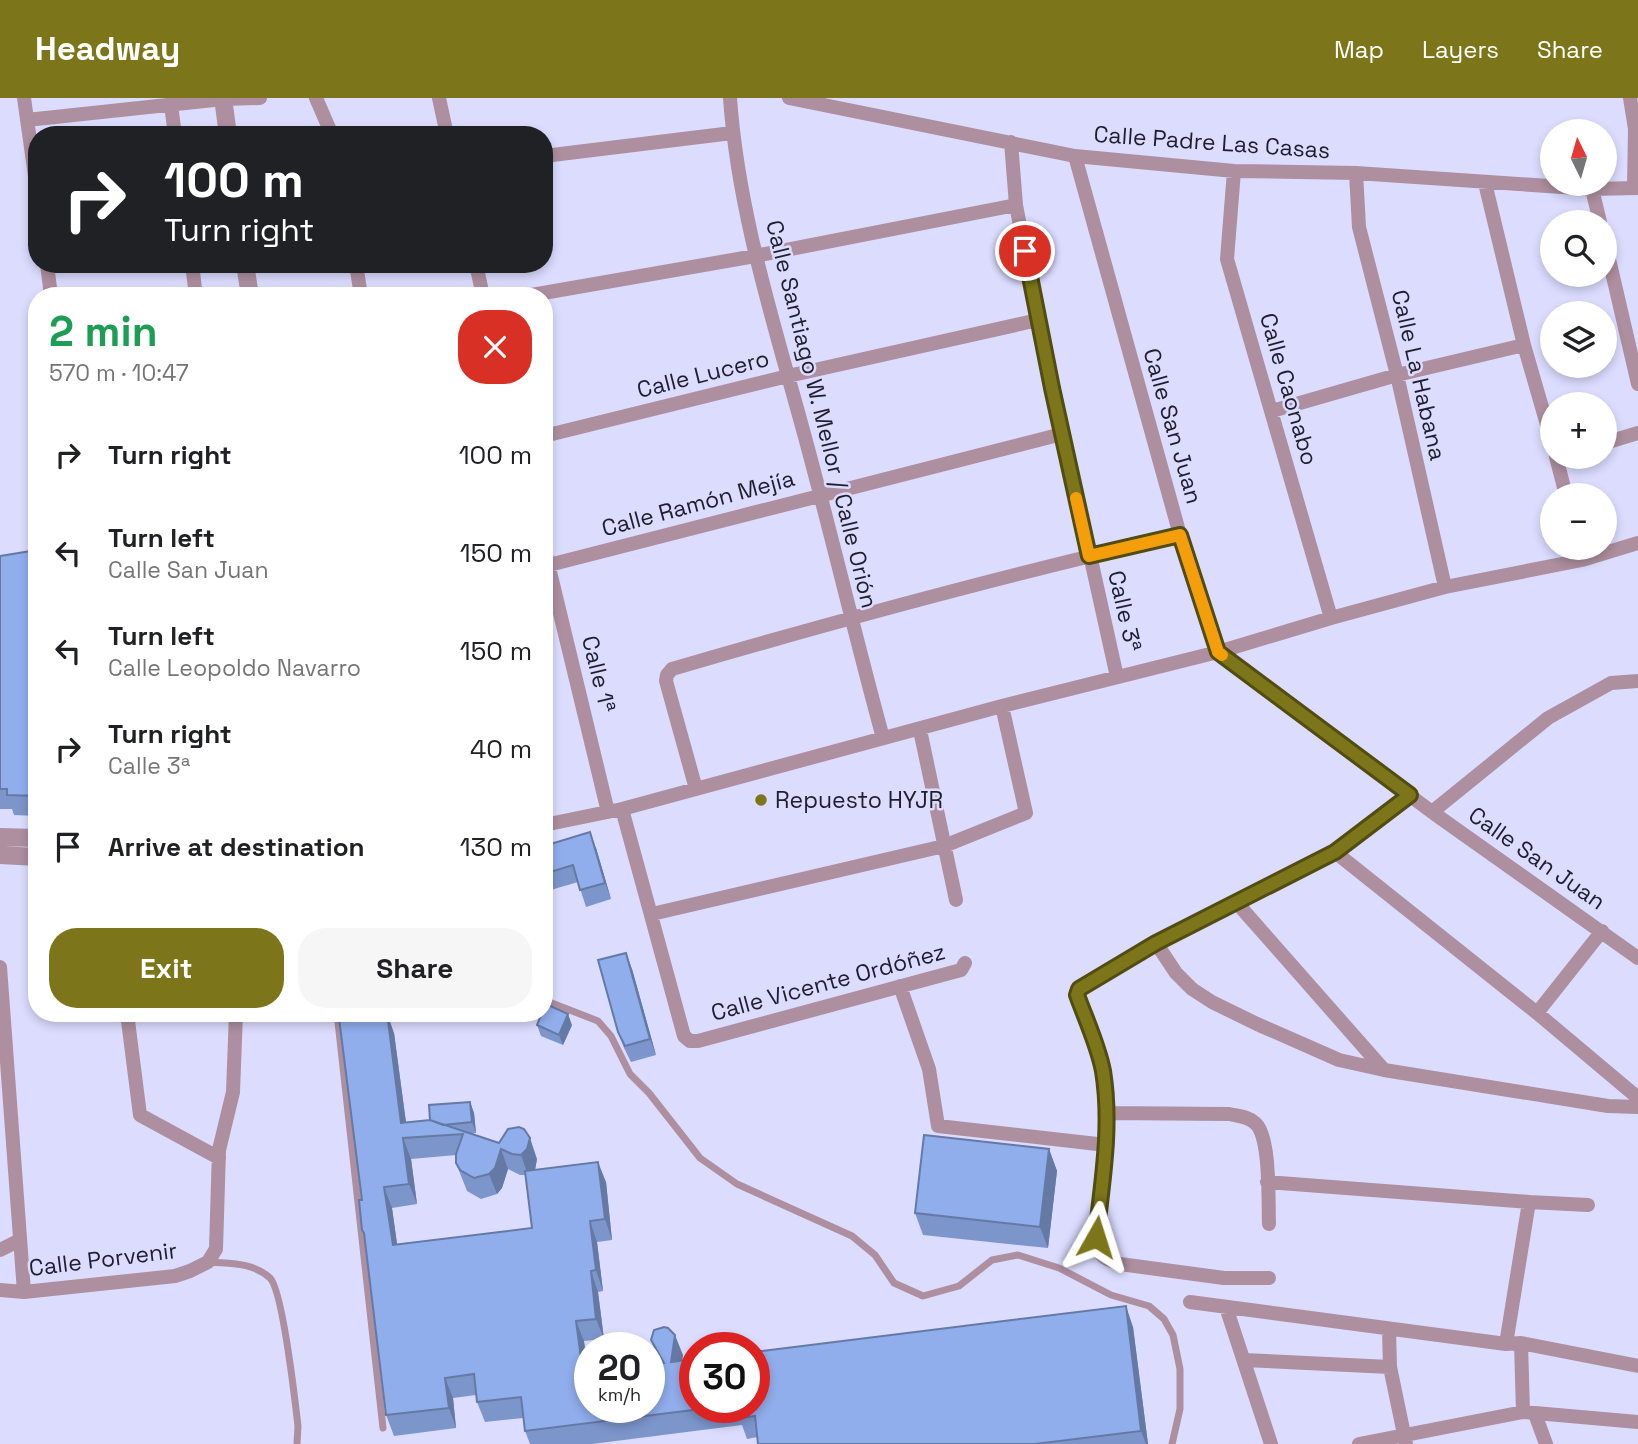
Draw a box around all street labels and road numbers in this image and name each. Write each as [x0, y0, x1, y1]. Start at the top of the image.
street label: Calle Padre Las Casas [1093, 119, 1331, 165]
street label: Calle Santiago W. Mellor / Calle Orión [759, 217, 885, 611]
street label: Calle La Habana [1385, 287, 1453, 463]
street label: Calle Caonabo [1253, 309, 1325, 469]
street label: Calle Lucero [634, 343, 772, 405]
street label: Calle San Juan [1136, 345, 1210, 507]
street label: Calle Ramón Mejía [598, 463, 798, 543]
street label: Calle 3ª [1101, 568, 1149, 655]
street label: Calle 1ª [575, 632, 623, 716]
street label: Calle San Juan [1463, 800, 1611, 916]
street label: Calle Vicente Ordóñez [708, 936, 948, 1028]
street label: Calle Porvenir [27, 1235, 179, 1283]

